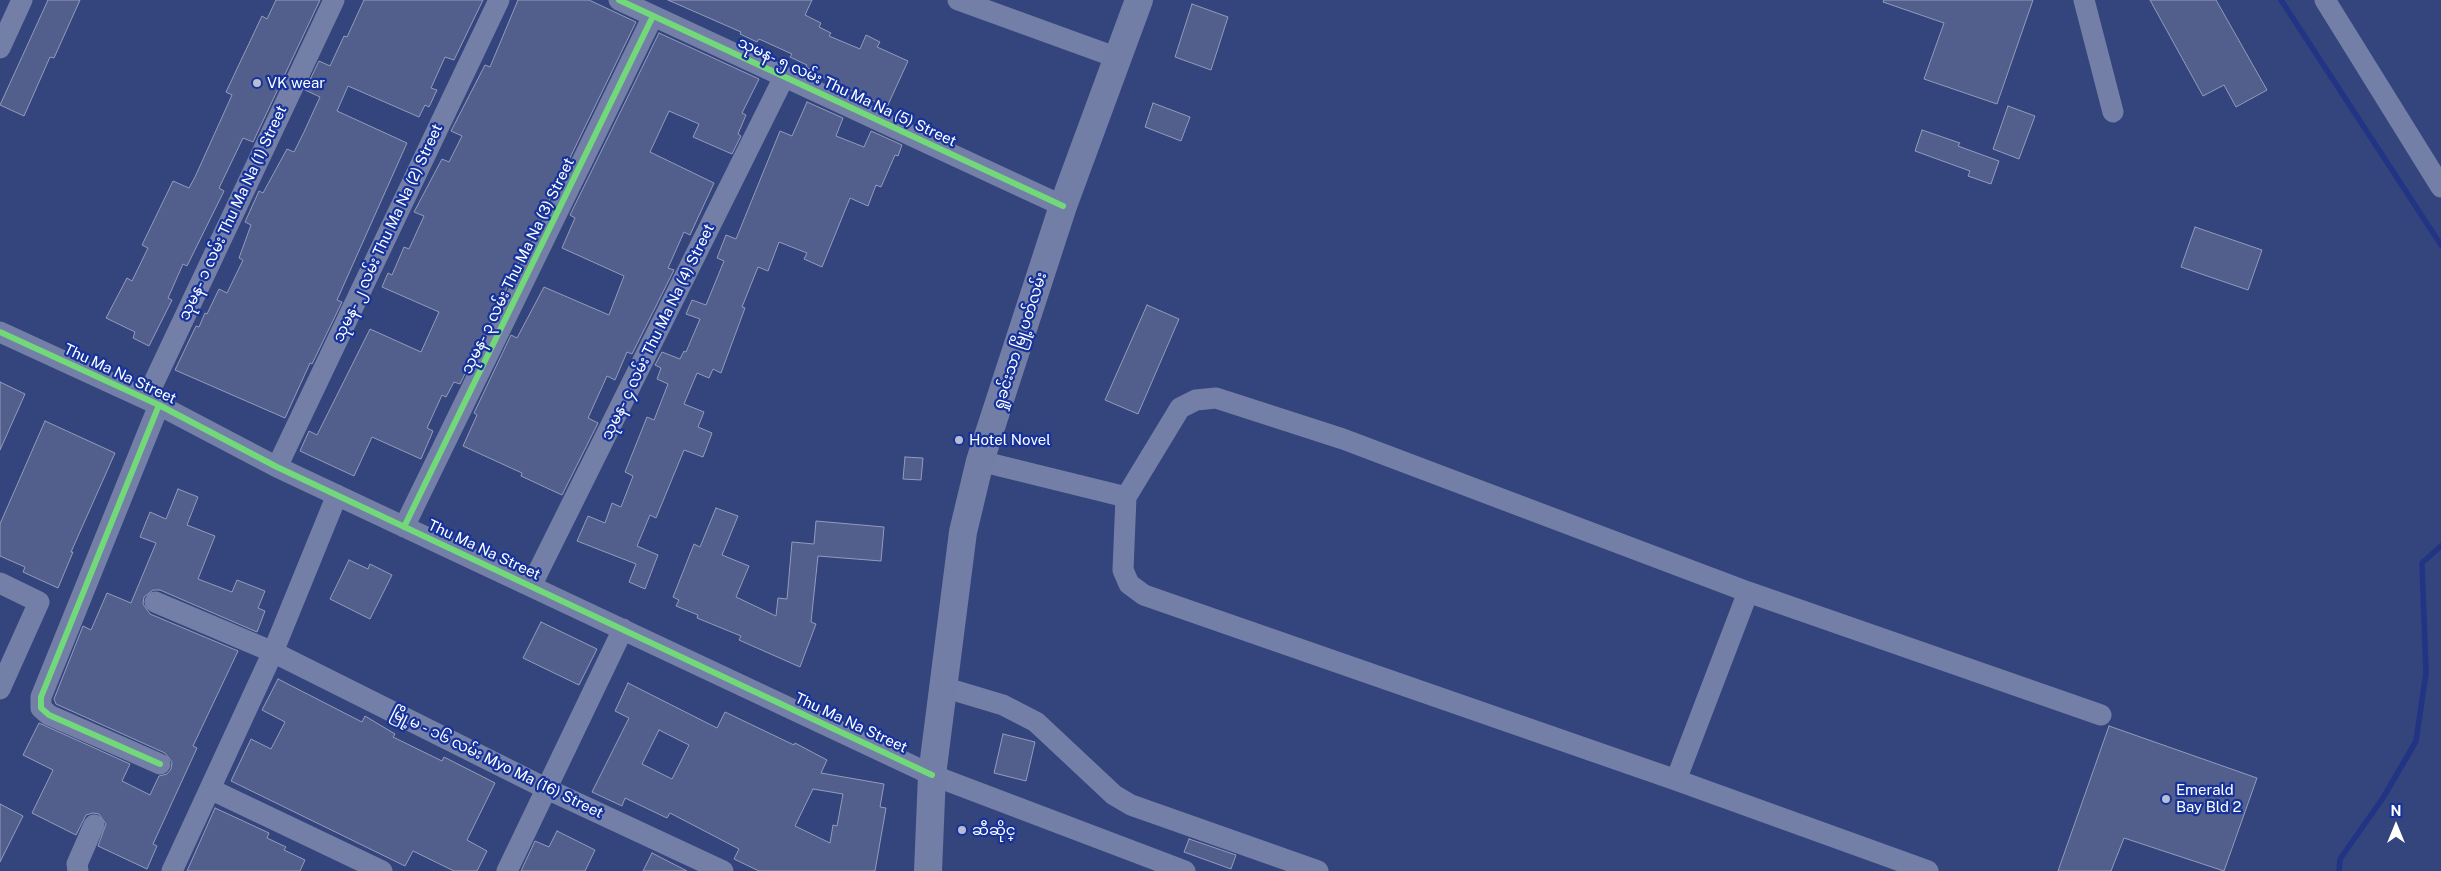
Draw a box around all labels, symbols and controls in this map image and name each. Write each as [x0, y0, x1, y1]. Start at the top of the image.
street label: သုမန- ၅ လမ်း Thu Ma Na (5) Street [735, 33, 959, 151]
place label: VK wear [267, 74, 325, 92]
marker: VK wear [251, 77, 263, 89]
street label: သုမန- ၁ လမ်း Thu Ma Na (1) Street [175, 103, 291, 323]
street label: သုမန- ၂ လမ်း Thu Ma Na (2) Street [329, 121, 447, 345]
street label: သုမန- ၃ လမ်း Thu Ma Na (3) Street [458, 155, 578, 377]
street label: သုမန- ၄ လမ်း Thu Ma Na (4) Street [598, 221, 718, 443]
street label: ရှုခင်းသာ မြို့ပတ်လမ်း [989, 270, 1051, 412]
street label: Thu Ma Na Street [61, 340, 179, 408]
place label: Hotel Novel [969, 431, 1051, 449]
marker: Hotel Novel [953, 434, 965, 446]
street label: Thu Ma Na Street [425, 516, 543, 584]
street label: Thu Ma Na Street [792, 689, 910, 757]
street label: မြို့မ - ၁၆ လမ်း Myo Ma (16) Street [388, 704, 606, 822]
place label: Emerald Bay Bld 2 [2176, 781, 2242, 816]
marker: Emerald Bay Bld 2 [2160, 793, 2172, 805]
north arrow [2371, 801, 2421, 851]
text: N [2391, 803, 2401, 819]
place label: ဆီဆိုင္ [972, 821, 1016, 839]
marker: ဆီဆိုင္ [956, 824, 968, 836]

